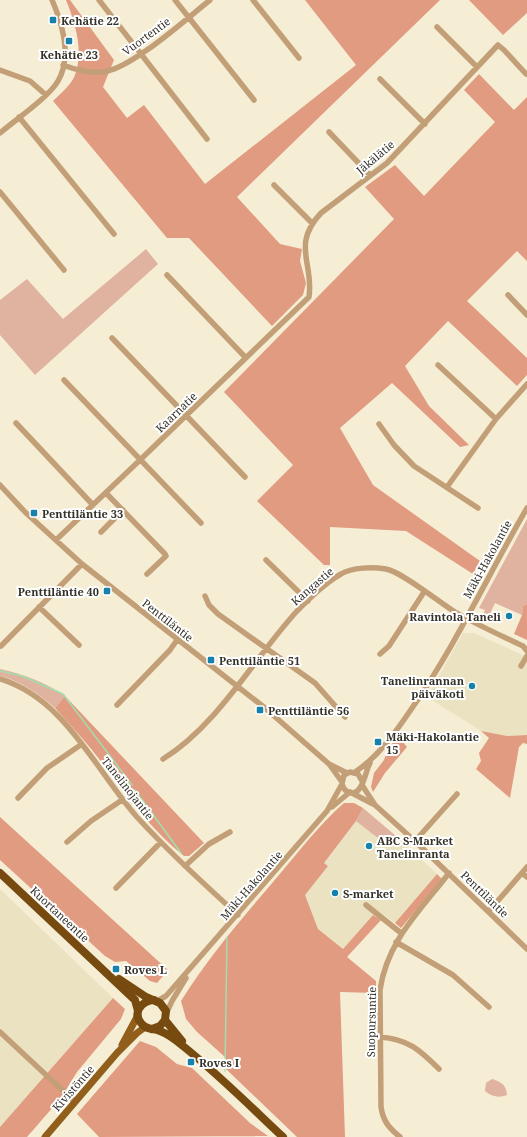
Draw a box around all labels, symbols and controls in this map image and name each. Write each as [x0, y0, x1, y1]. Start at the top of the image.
place label: Kehätie 22 [61, 13, 119, 28]
street label: Vuortentie [119, 13, 173, 59]
marker: Kehätie 22 [48, 15, 58, 25]
marker: Kehätie 23 [64, 36, 74, 46]
place label: Kehätie 23 [40, 47, 98, 62]
street label: Jäkälätie [352, 137, 397, 178]
street label: Kaarnatie [152, 389, 200, 435]
place label: Penttiläntie 33 [42, 506, 123, 521]
marker: Penttiläntie 33 [29, 508, 39, 518]
street label: Mäki-Hakolantie [459, 517, 515, 601]
street label: Kangastie [288, 563, 336, 609]
place label: Penttiläntie 40 [18, 584, 99, 599]
marker: Penttiläntie 40 [102, 586, 112, 596]
street label: Penttiläntie [139, 595, 197, 645]
place label: Ravintola Taneli [409, 609, 501, 624]
marker: Ravintola Taneli [504, 611, 514, 621]
place label: Penttiläntie 51 [219, 653, 300, 668]
marker: Penttiläntie 51 [206, 655, 216, 665]
place label: Tanelinrannan päiväkoti [381, 673, 465, 701]
marker: Tanelinrannan päiväkoti [467, 681, 477, 691]
place label: Penttiläntie 56 [268, 703, 349, 718]
marker: Penttiläntie 56 [255, 705, 265, 715]
place label: Mäki-Hakolantie 15 [386, 729, 479, 757]
marker: Mäki-Hakolantie 15 [373, 737, 383, 747]
street label: Tanelinojantie [99, 754, 157, 823]
place label: ABC S-Market Tanelinranta [377, 833, 454, 861]
marker: ABC S-Market Tanelinranta [364, 841, 374, 851]
street label: Mäki-Hakolantie [217, 847, 285, 923]
street label: Penttiläntie [458, 867, 512, 921]
street label: Kuortaneentie [27, 883, 93, 945]
place label: S-market [343, 886, 394, 901]
marker: S-market [330, 888, 340, 898]
place label: Roves L [124, 962, 167, 977]
marker: Roves L [111, 964, 121, 974]
street label: Suopursuntie [363, 986, 379, 1057]
place label: Roves I [199, 1055, 240, 1070]
marker: Roves I [186, 1057, 196, 1067]
street label: Kivistöntie [49, 1062, 97, 1114]

